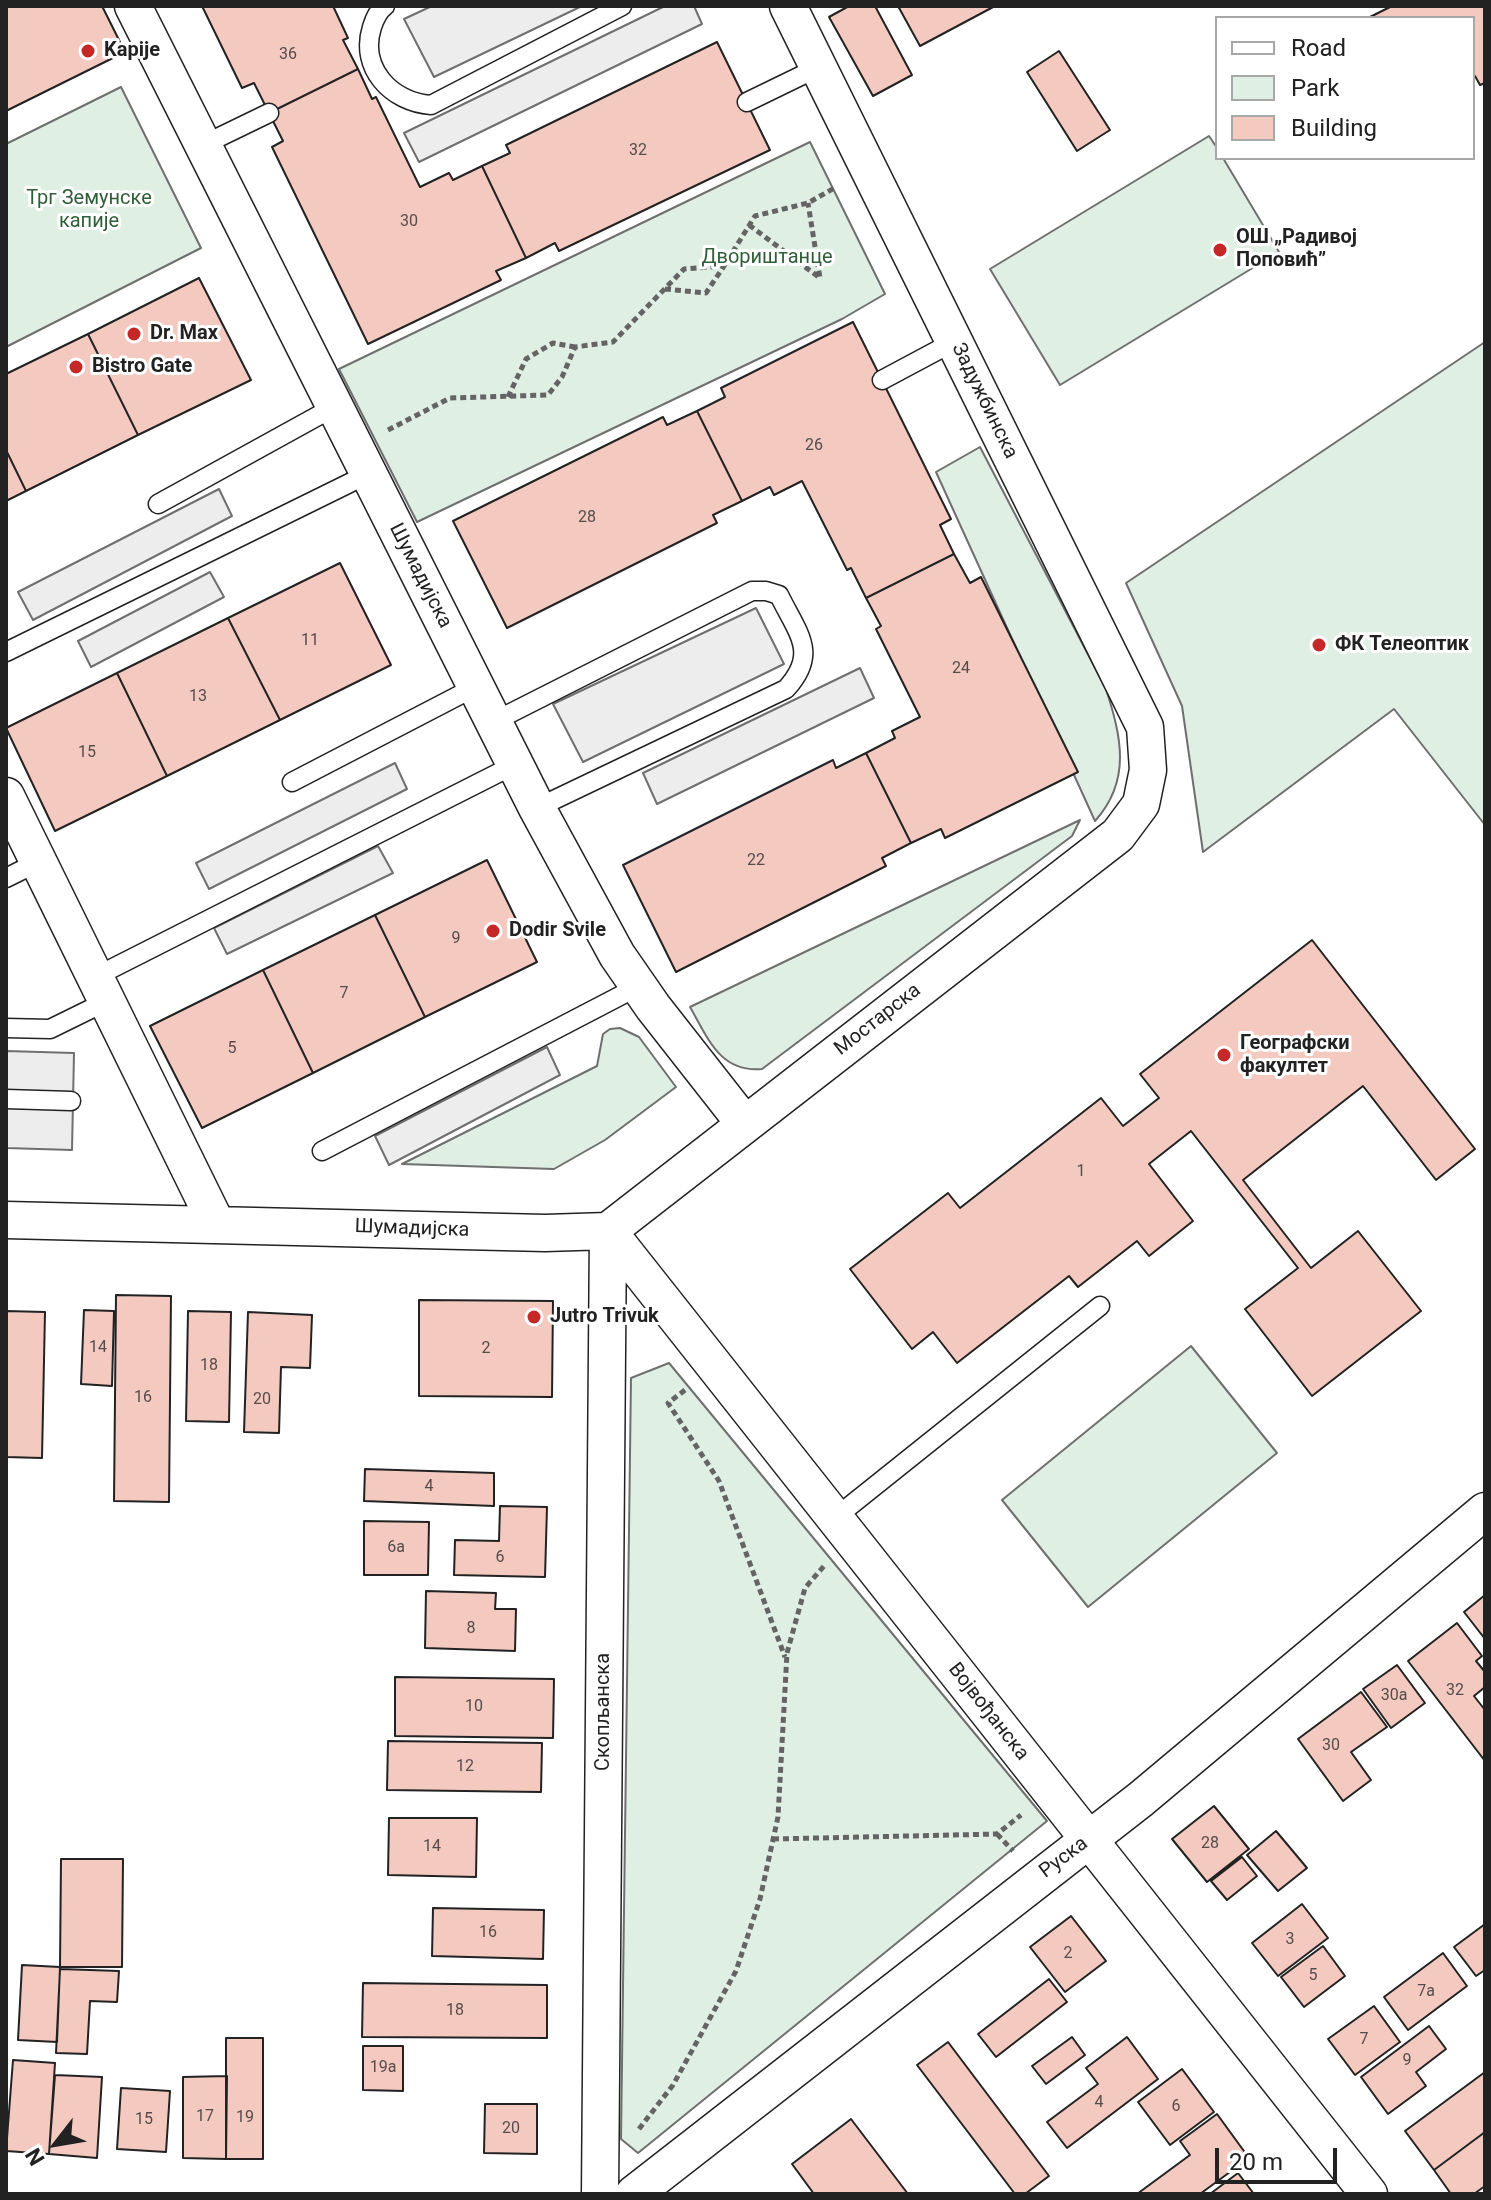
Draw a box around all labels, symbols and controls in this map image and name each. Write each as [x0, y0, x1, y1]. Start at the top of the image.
legend [1215, 16, 1475, 160]
text: Road [1291, 34, 1346, 62]
place label: Kapije [104, 39, 160, 63]
marker: Kapije [79, 42, 97, 60]
house number: 36 [279, 45, 297, 65]
text: Park [1291, 74, 1339, 102]
text: Building [1291, 114, 1377, 142]
house number: 32 [629, 141, 647, 161]
park label: Трг Земунске капије [26, 187, 152, 234]
house number: 30 [400, 212, 418, 232]
place label: ОШ „Радивој Поповић” [1236, 226, 1357, 273]
marker: ОШ „Радивој Поповић” [1211, 241, 1229, 259]
park label: Двориштанце [701, 246, 833, 270]
place label: Dr. Max [150, 322, 218, 346]
marker: Dr. Max [125, 325, 143, 343]
street label: Задужбинска [946, 339, 1022, 463]
place label: Bistro Gate [92, 355, 192, 379]
marker: Bistro Gate [67, 358, 85, 376]
house number: 26 [805, 436, 823, 456]
house number: 28 [578, 508, 596, 528]
street label: Шумадијска [383, 520, 457, 632]
house number: 11 [301, 631, 319, 651]
place label: ФК Телеоптик [1335, 633, 1469, 657]
marker: ФК Телеоптик [1310, 636, 1328, 654]
house number: 24 [952, 659, 970, 679]
house number: 13 [189, 687, 207, 707]
house number: 15 [78, 743, 96, 763]
house number: 22 [747, 851, 765, 871]
place label: Dodir Svile [509, 919, 606, 943]
marker: Dodir Svile [484, 922, 502, 940]
house number: 9 [452, 929, 460, 949]
street label: Мостарска [830, 979, 926, 1061]
house number: 7 [340, 984, 348, 1004]
place label: Географски факултет [1240, 1032, 1349, 1079]
house number: 5 [228, 1039, 236, 1059]
marker: Географски факултет [1215, 1046, 1233, 1064]
house number: 1 [1077, 1162, 1085, 1182]
street label: Шумадијска [354, 1215, 470, 1243]
place label: Jutro Trivuk [550, 1305, 659, 1329]
marker: Jutro Trivuk [525, 1308, 543, 1326]
house number: 14 [89, 1338, 107, 1358]
house number: 2 [482, 1339, 490, 1359]
house number: 18 [200, 1356, 218, 1376]
house number: 16 [134, 1388, 152, 1408]
house number: 20 [253, 1390, 271, 1410]
house number: 4 [425, 1477, 433, 1497]
house number: 6a [387, 1538, 405, 1558]
house number: 6 [496, 1548, 504, 1568]
house number: 8 [467, 1619, 475, 1639]
street label: Скопљанска [592, 1653, 616, 1771]
street label: Војвођанска [943, 1658, 1033, 1766]
house number: 32 [1446, 1681, 1464, 1701]
house number: 30a [1381, 1686, 1407, 1706]
house number: 10 [465, 1697, 483, 1717]
house number: 30 [1322, 1736, 1340, 1756]
house number: 12 [456, 1757, 474, 1777]
street label: Руска [1035, 1832, 1093, 1884]
house number: 28 [1201, 1834, 1219, 1854]
house number: 14 [423, 1837, 441, 1857]
house number: 16 [479, 1923, 497, 1943]
house number: 3 [1286, 1930, 1294, 1950]
house number: 2 [1064, 1944, 1072, 1964]
house number: 5 [1309, 1966, 1317, 1986]
house number: 7a [1417, 1982, 1435, 2002]
house number: 18 [446, 2001, 464, 2021]
house number: 7 [1360, 2030, 1368, 2050]
house number: 9 [1403, 2051, 1411, 2071]
house number: 19a [370, 2058, 396, 2078]
house number: 4 [1095, 2093, 1103, 2113]
house number: 6 [1172, 2097, 1180, 2117]
north arrow [16, 2104, 96, 2184]
house number: 17 [196, 2107, 214, 2127]
house number: 19 [236, 2108, 254, 2128]
house number: 15 [135, 2110, 153, 2130]
house number: 20 [502, 2119, 520, 2139]
scale bar [1219, 2132, 1341, 2182]
text: N [20, 2144, 50, 2170]
text: 20 m [1229, 2148, 1283, 2176]

